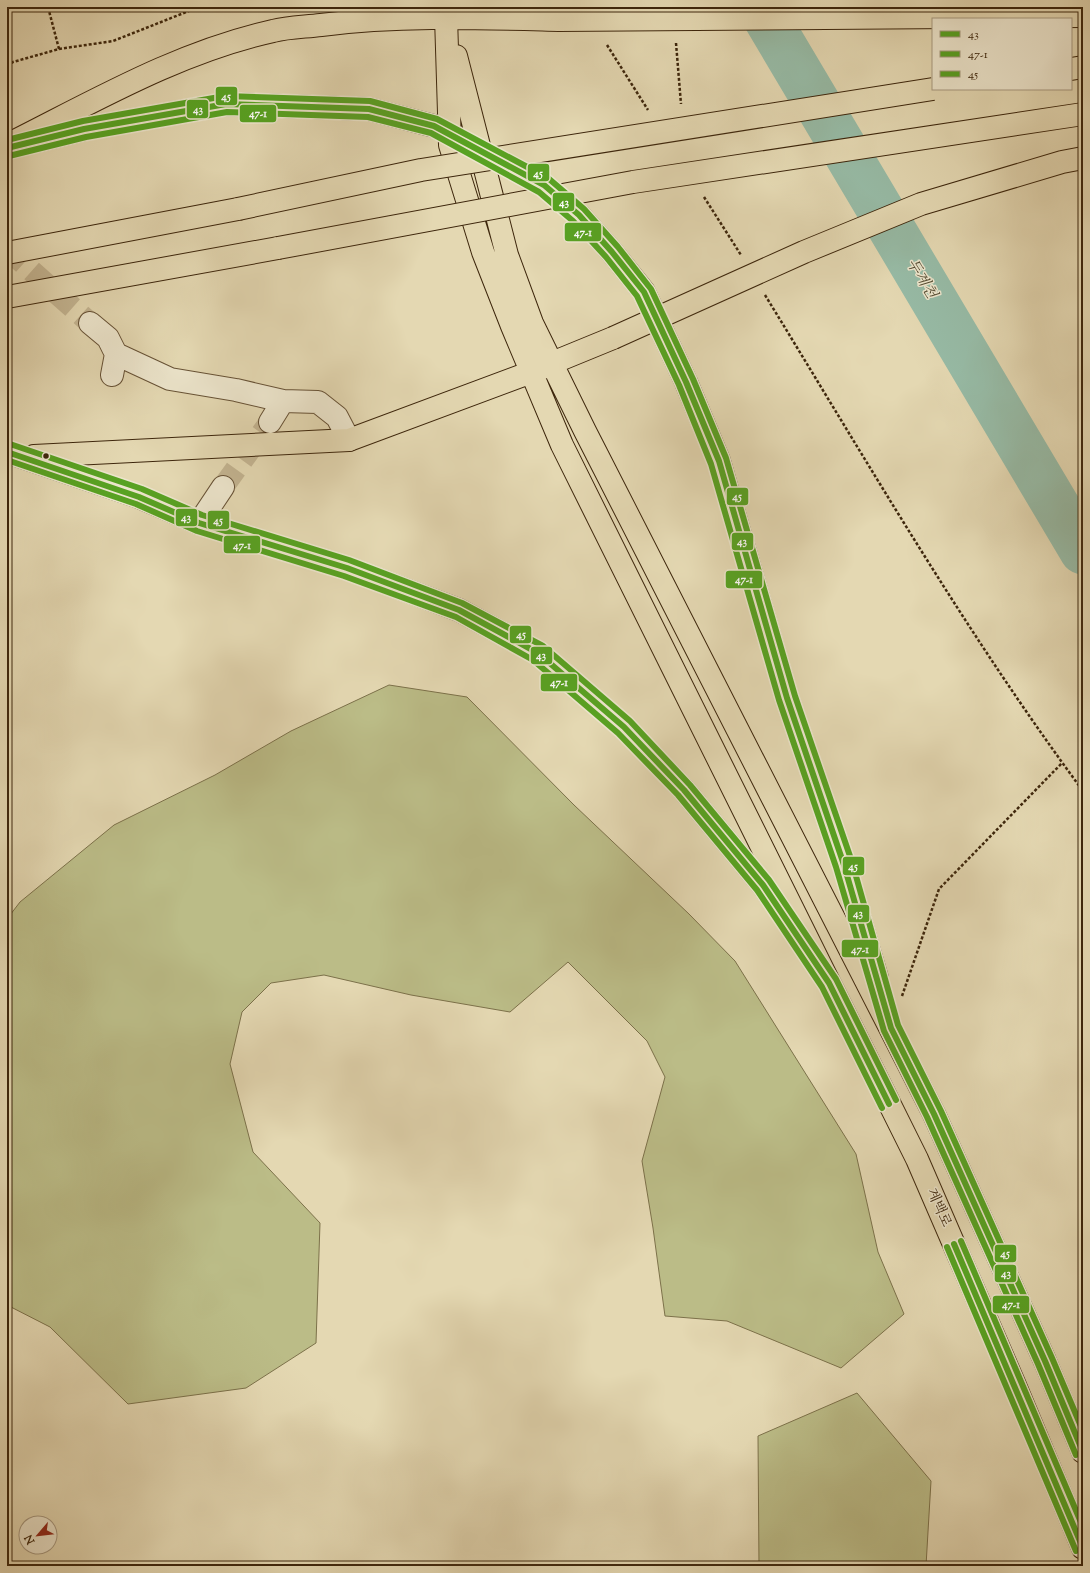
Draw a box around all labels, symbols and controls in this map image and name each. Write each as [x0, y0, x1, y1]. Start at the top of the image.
legend [932, 18, 1072, 90]
text: 43 [968, 26, 979, 44]
text: 47-1 [968, 46, 988, 64]
text: 45 [968, 66, 978, 84]
line badge: 45 [215, 86, 238, 106]
text: 45 [220, 89, 231, 105]
line badge: 43 [186, 99, 209, 119]
text: 43 [192, 102, 204, 118]
line badge: 47-1 [239, 104, 277, 123]
text: 47-1 [248, 106, 267, 122]
line badge: 45 [527, 163, 550, 182]
text: 45 [532, 166, 543, 182]
line badge: 43 [552, 192, 575, 212]
text: 43 [558, 195, 570, 211]
line badge: 47-1 [564, 222, 602, 242]
text: 47-1 [573, 225, 592, 241]
water label: 두계천 [901, 255, 942, 304]
unlabelled marker [41, 451, 51, 461]
line badge: 45 [726, 487, 749, 506]
text: 45 [731, 489, 742, 505]
line badge: 43 [175, 508, 198, 527]
text: 43 [180, 510, 192, 526]
line badge: 45 [207, 510, 230, 530]
text: 45 [212, 513, 223, 529]
line badge: 43 [731, 532, 754, 551]
text: 43 [736, 534, 748, 550]
line badge: 47-1 [223, 535, 261, 554]
text: 47-1 [232, 538, 251, 554]
line badge: 47-1 [725, 570, 763, 589]
text: 47-1 [734, 572, 753, 588]
line badge: 45 [509, 625, 532, 644]
text: 45 [515, 627, 526, 643]
line badge: 43 [530, 646, 553, 665]
text: 43 [535, 648, 547, 664]
line badge: 47-1 [540, 673, 578, 692]
text: 47-1 [549, 675, 568, 691]
line badge: 45 [842, 856, 865, 876]
text: 45 [847, 859, 858, 875]
line badge: 43 [847, 904, 870, 923]
text: 43 [852, 906, 864, 922]
line badge: 47-1 [841, 939, 879, 958]
text: 47-1 [850, 942, 869, 958]
street label: 계백로 [921, 1185, 956, 1231]
line badge: 45 [994, 1244, 1017, 1263]
text: 45 [999, 1246, 1010, 1262]
line badge: 43 [994, 1264, 1017, 1283]
text: 43 [1000, 1266, 1012, 1282]
line badge: 47-1 [992, 1295, 1030, 1314]
text: 47-1 [1001, 1297, 1020, 1313]
north arrow [18, 1515, 58, 1555]
text: N [21, 1531, 40, 1548]

